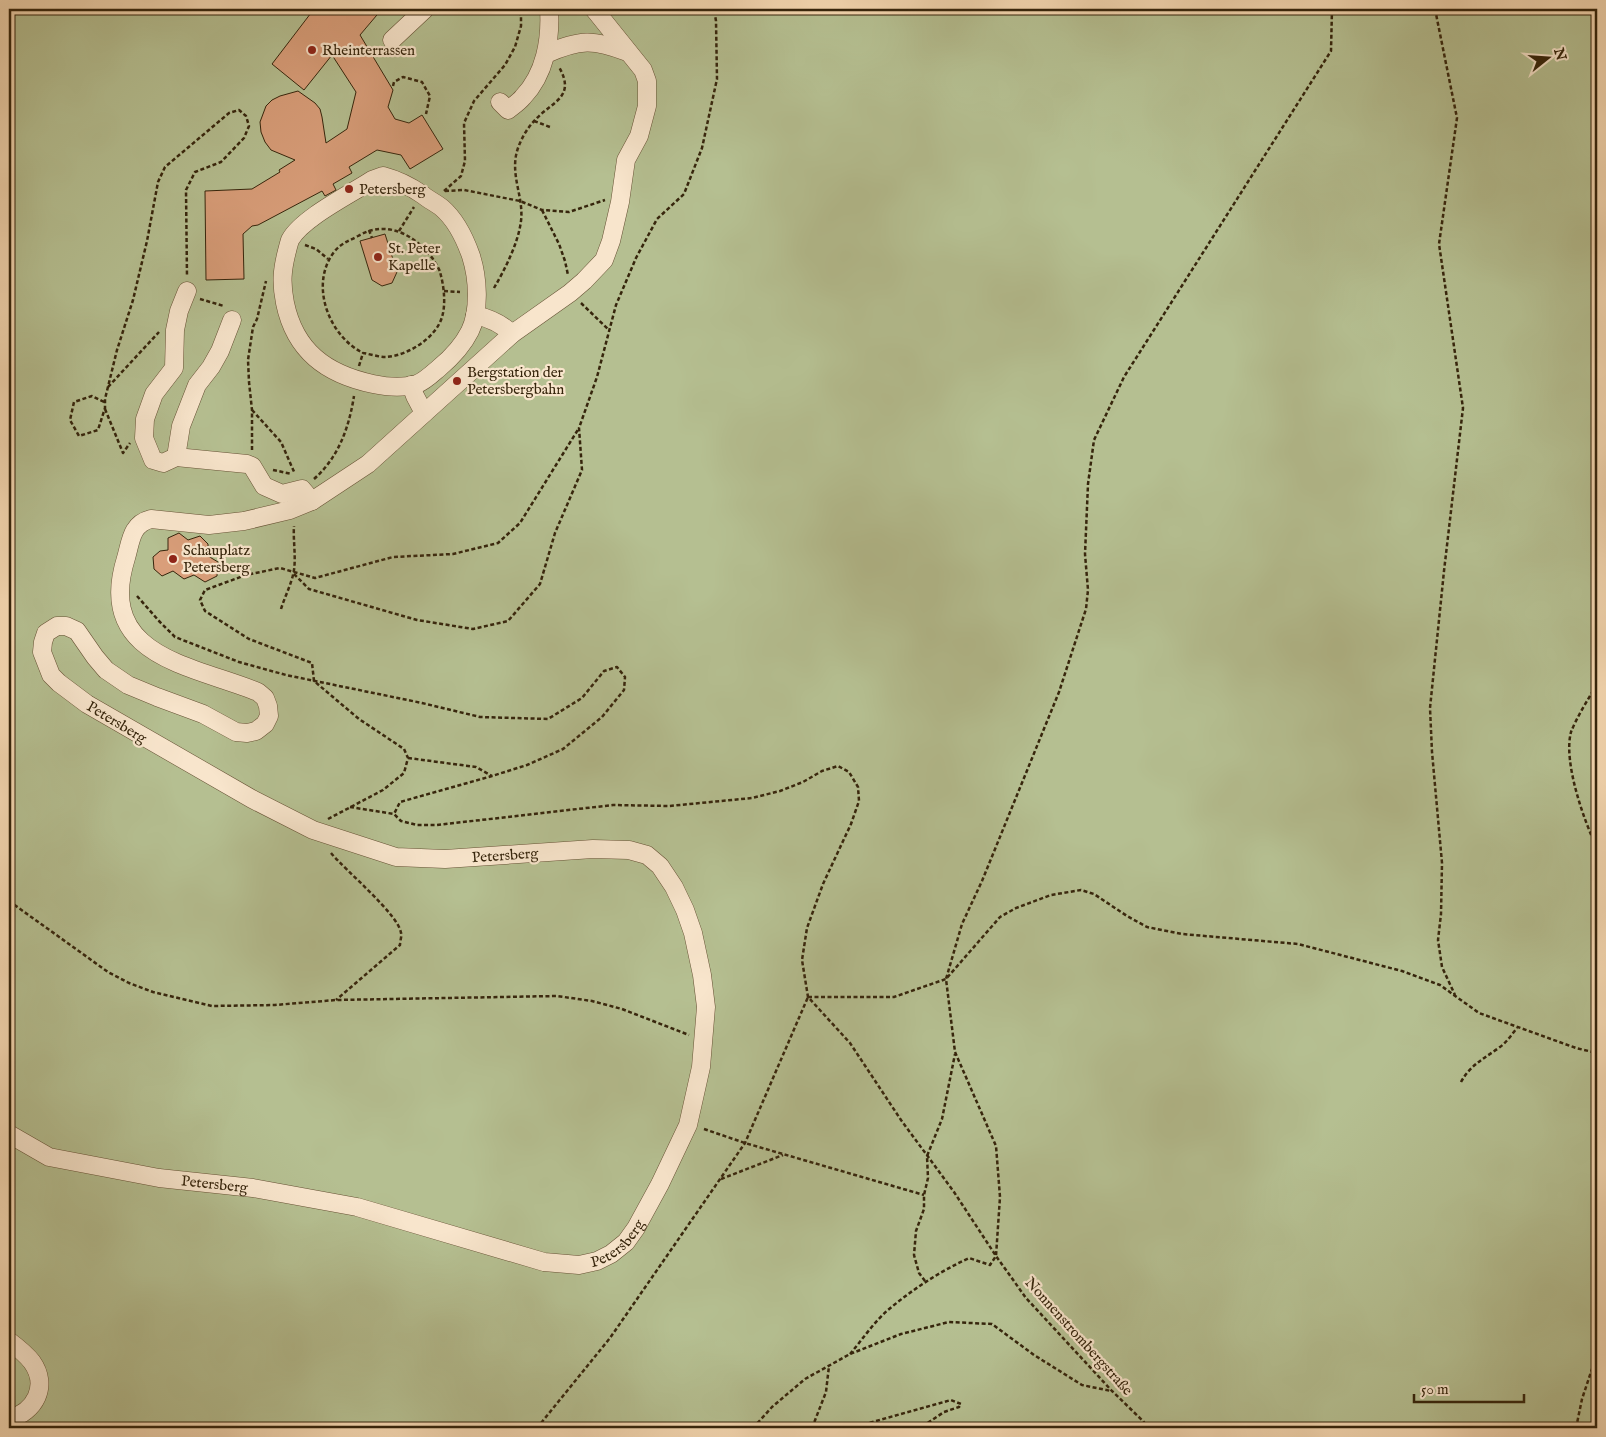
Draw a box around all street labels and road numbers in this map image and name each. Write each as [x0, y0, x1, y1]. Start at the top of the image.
street label: Petersberg [83, 697, 151, 748]
street label: Petersberg [471, 844, 540, 867]
street label: Petersberg [180, 1171, 250, 1197]
street label: Petersberg [589, 1216, 649, 1272]
street label: Nonnenstrombergstraße [1021, 1273, 1137, 1399]

